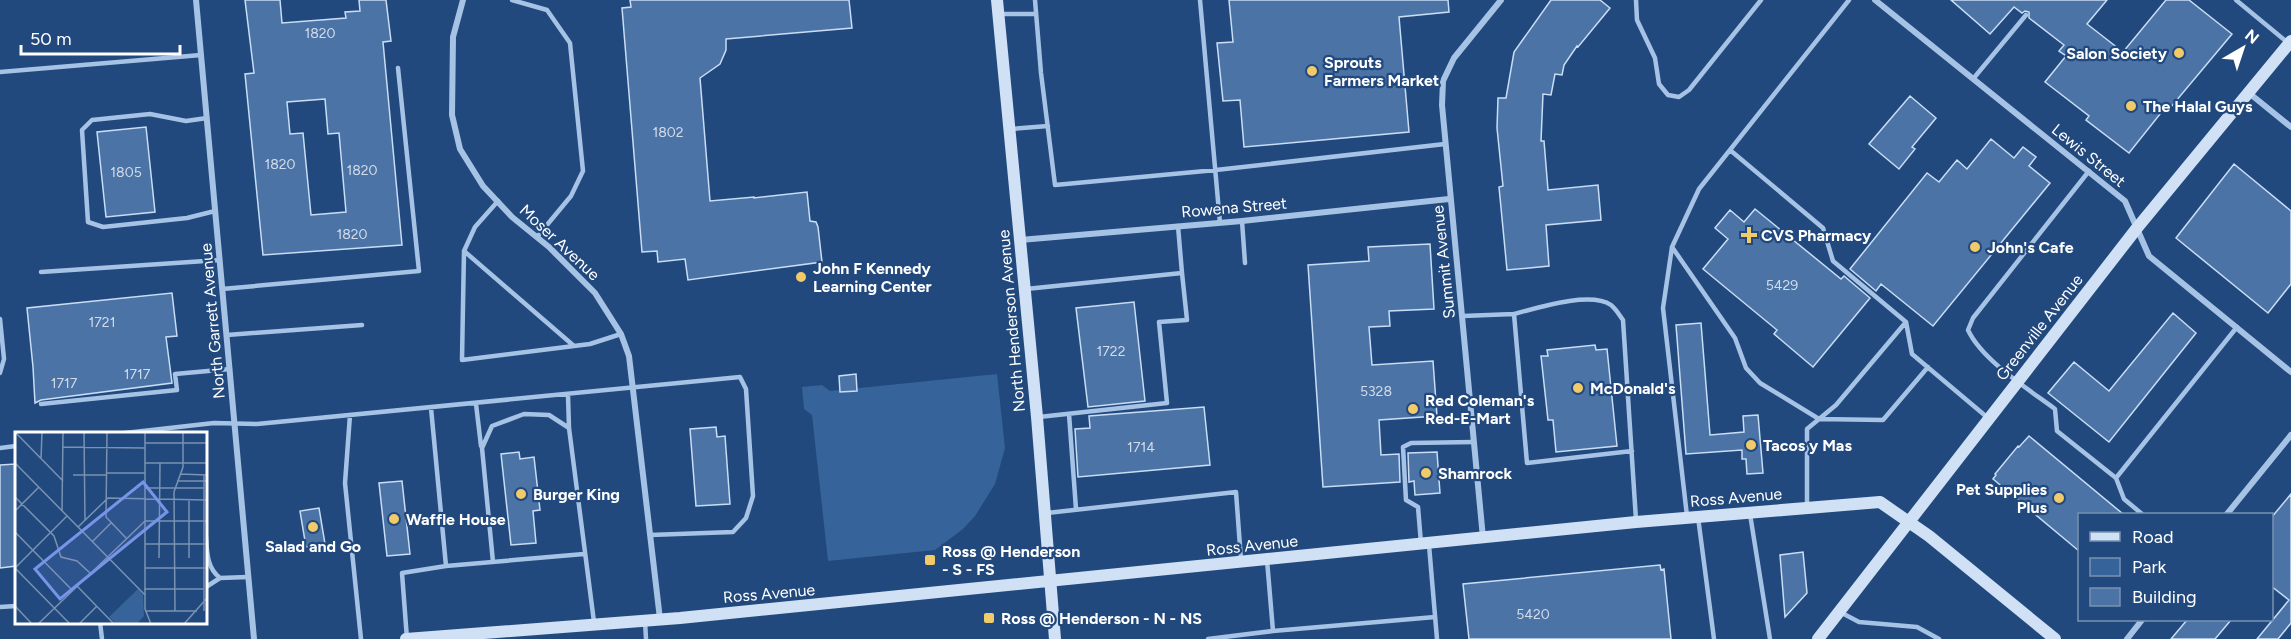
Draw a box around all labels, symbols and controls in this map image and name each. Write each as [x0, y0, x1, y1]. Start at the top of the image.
scale bar [21, 18, 180, 56]
north arrow [2213, 18, 2273, 78]
house number: 1820 [304, 25, 336, 42]
text: N [2241, 25, 2263, 48]
text: 50 m [30, 28, 72, 50]
place label: Salon Society [2066, 44, 2168, 63]
marker: Salon Society [2172, 46, 2186, 60]
place label: Sprouts Farmers Market [1324, 53, 1439, 90]
marker: Sprouts Farmers Market [1305, 64, 1319, 78]
place label: The Halal Guys [2143, 97, 2253, 116]
marker: The Halal Guys [2124, 99, 2138, 113]
street label: Lewis Street [2048, 120, 2129, 191]
house number: 1802 [652, 124, 684, 141]
house number: 1820 [264, 156, 296, 173]
house number: 1820 [346, 162, 378, 179]
house number: 1805 [110, 164, 142, 181]
street label: Rowena Street [1180, 193, 1288, 222]
street label: Moser Avenue [516, 200, 604, 284]
street label: Summit Avenue [1428, 204, 1459, 320]
house number: 1820 [336, 226, 368, 243]
place label: CVS Pharmacy [1761, 226, 1872, 245]
marker: CVS Pharmacy [1742, 228, 1756, 242]
street label: North Henderson Avenue [994, 229, 1029, 413]
place label: John's Cafe [1987, 238, 2074, 257]
marker: John's Cafe [1968, 240, 1982, 254]
street label: North Garrett Avenue [196, 242, 229, 400]
place label: John F Kennedy Learning Center [813, 259, 932, 296]
marker: John F Kennedy Learning Center [794, 270, 808, 284]
street label: Greenville Avenue [1992, 270, 2087, 384]
house number: 5429 [1766, 277, 1798, 294]
house number: 1721 [89, 314, 115, 331]
house number: 1722 [1097, 343, 1125, 360]
house number: 1717 [124, 366, 151, 383]
house number: 1717 [51, 375, 78, 392]
place label: McDonald's [1590, 379, 1676, 398]
marker: McDonald's [1571, 381, 1585, 395]
house number: 5328 [1360, 383, 1392, 400]
place label: Red Coleman's Red-E-Mart [1425, 391, 1535, 428]
marker: Red Coleman's Red-E-Mart [1406, 402, 1420, 416]
inset map [15, 432, 207, 624]
place label: Tacos y Mas [1763, 436, 1852, 455]
marker: Tacos y Mas [1744, 438, 1758, 452]
house number: 1714 [1127, 439, 1155, 456]
place label: Shamrock [1438, 464, 1512, 483]
marker: Shamrock [1419, 466, 1433, 480]
place label: Pet Supplies Plus [1956, 480, 2048, 517]
street label: Ross Avenue [1689, 484, 1783, 511]
place label: Burger King [533, 485, 620, 504]
marker: Burger King [514, 487, 528, 501]
marker: Pet Supplies Plus [2052, 491, 2066, 505]
place label: Waffle House [406, 510, 506, 529]
marker: Waffle House [387, 512, 401, 526]
legend [2078, 513, 2273, 621]
marker: Salad and Go [306, 520, 320, 534]
text: Road [2132, 526, 2173, 548]
street label: Ross Avenue [1205, 531, 1299, 560]
place label: Salad and Go [265, 537, 361, 556]
place label: Ross @ Henderson - S - FS [942, 542, 1080, 579]
marker: Ross @ Henderson - S - FS [923, 553, 937, 567]
text: Park [2132, 556, 2167, 578]
street label: Ross Avenue [722, 580, 816, 607]
text: Building [2132, 586, 2197, 608]
house number: 5420 [1516, 606, 1550, 623]
place label: Ross @ Henderson - N - NS [1001, 609, 1202, 628]
marker: Ross @ Henderson - N - NS [982, 611, 996, 625]

